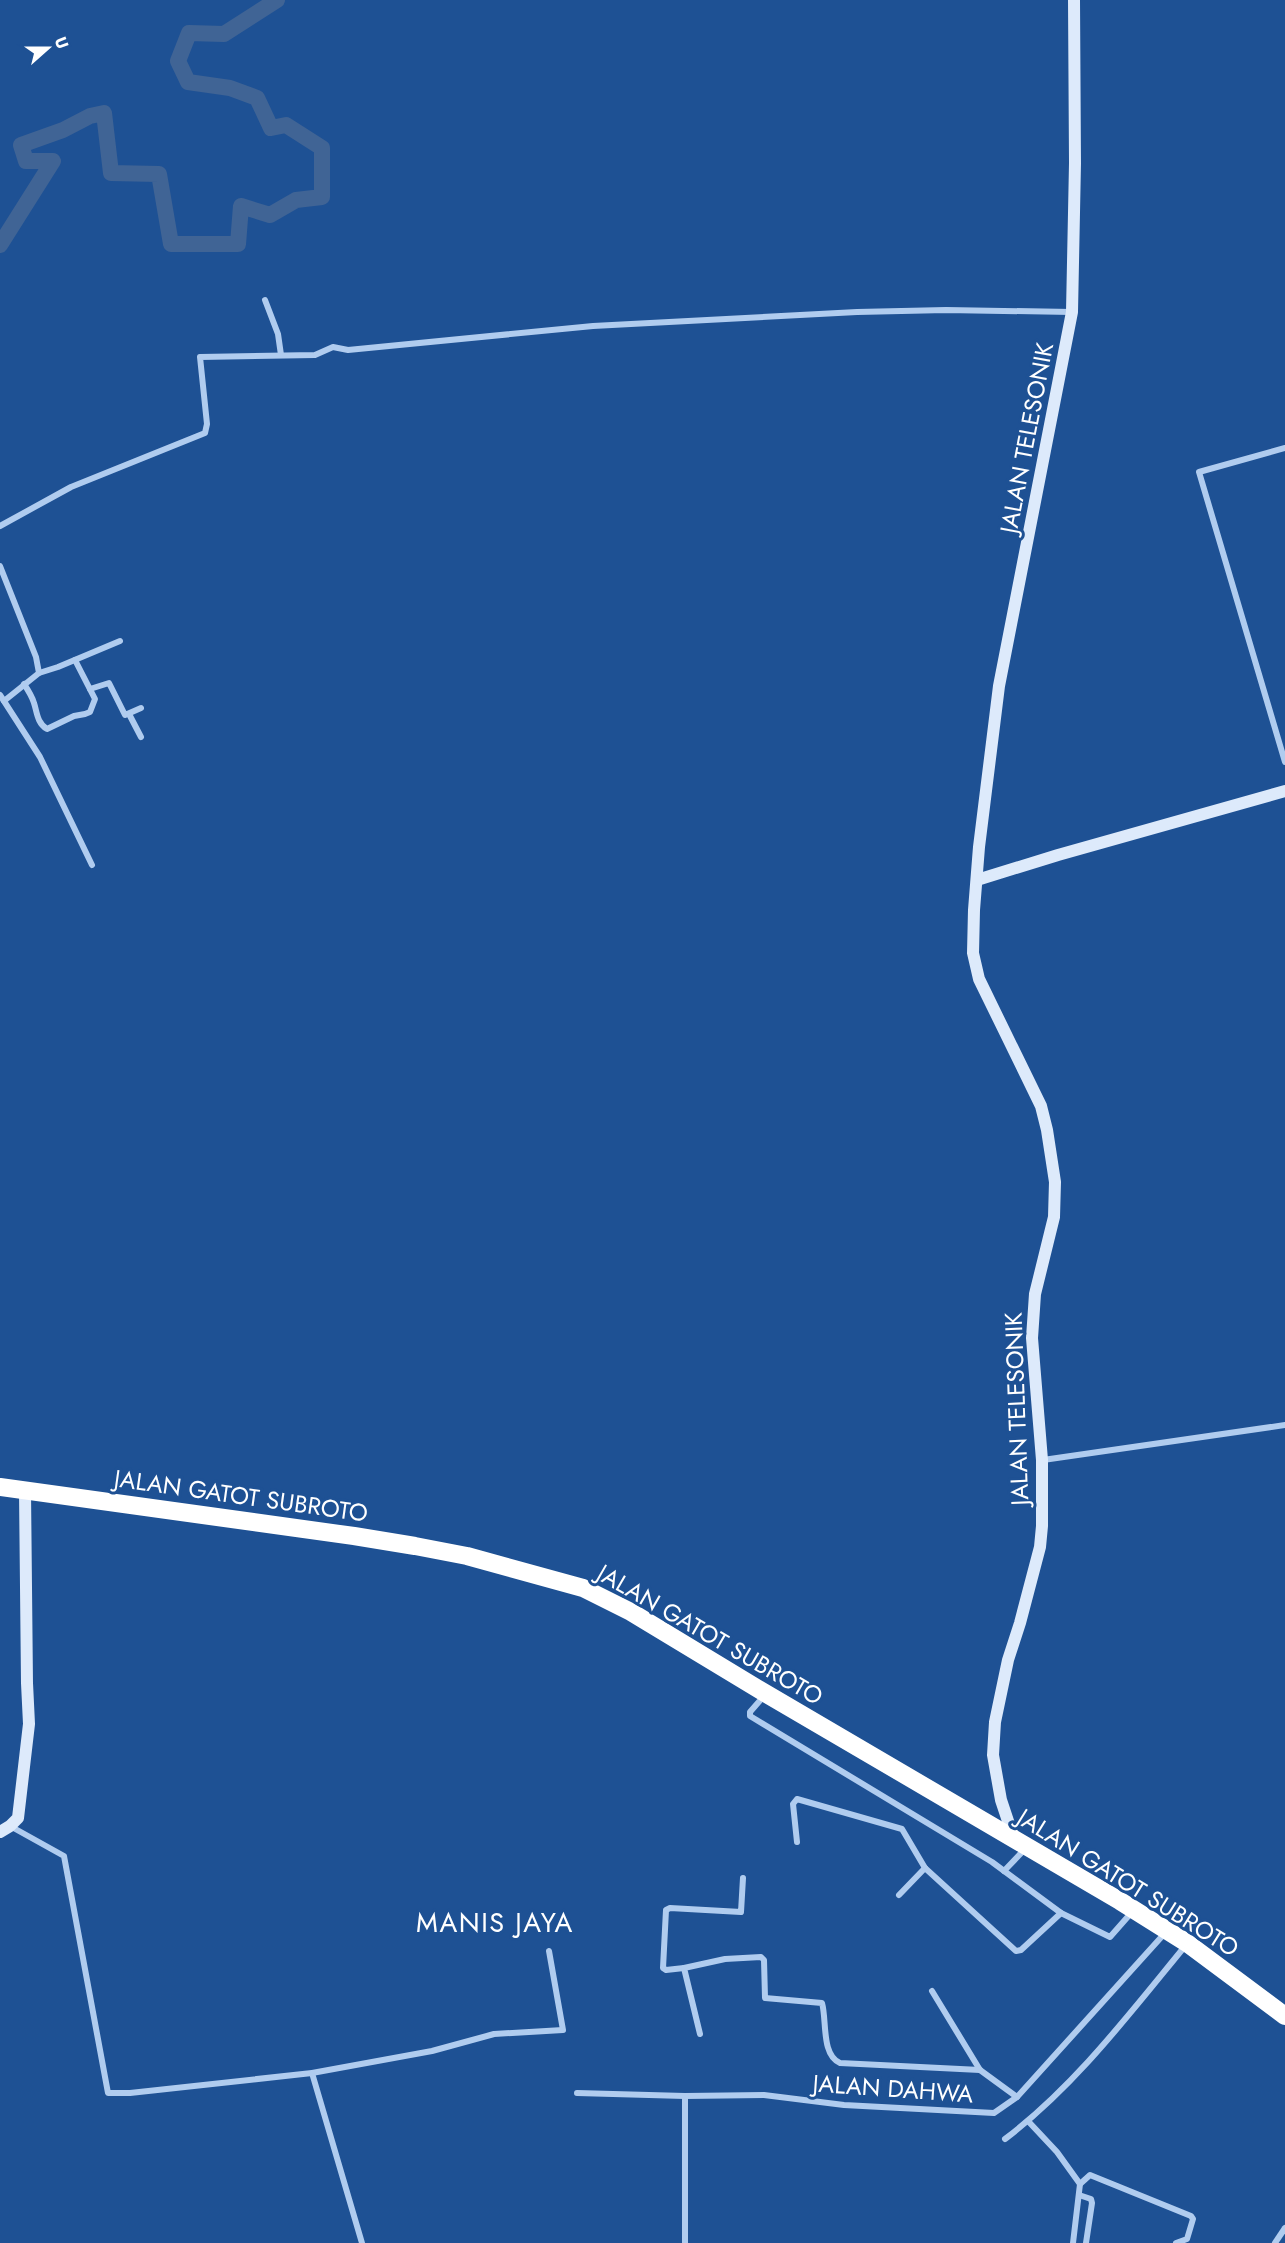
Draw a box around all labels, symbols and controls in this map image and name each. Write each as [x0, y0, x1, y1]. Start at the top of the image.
north arrow [18, 18, 78, 78]
text: U [49, 33, 74, 52]
street label: JALAN TELESONIK [990, 339, 1062, 539]
street label: JALAN TELESONIK [996, 1311, 1037, 1509]
street label: JALAN GATOT SUBROTO [109, 1460, 370, 1531]
street label: JALAN GATOT SUBROTO [588, 1554, 830, 1714]
street label: JALAN GATOT SUBROTO [1008, 1798, 1246, 1965]
district label: MANIS JAYA [416, 1903, 574, 1942]
street label: JALAN DAHWA [809, 2065, 974, 2112]

